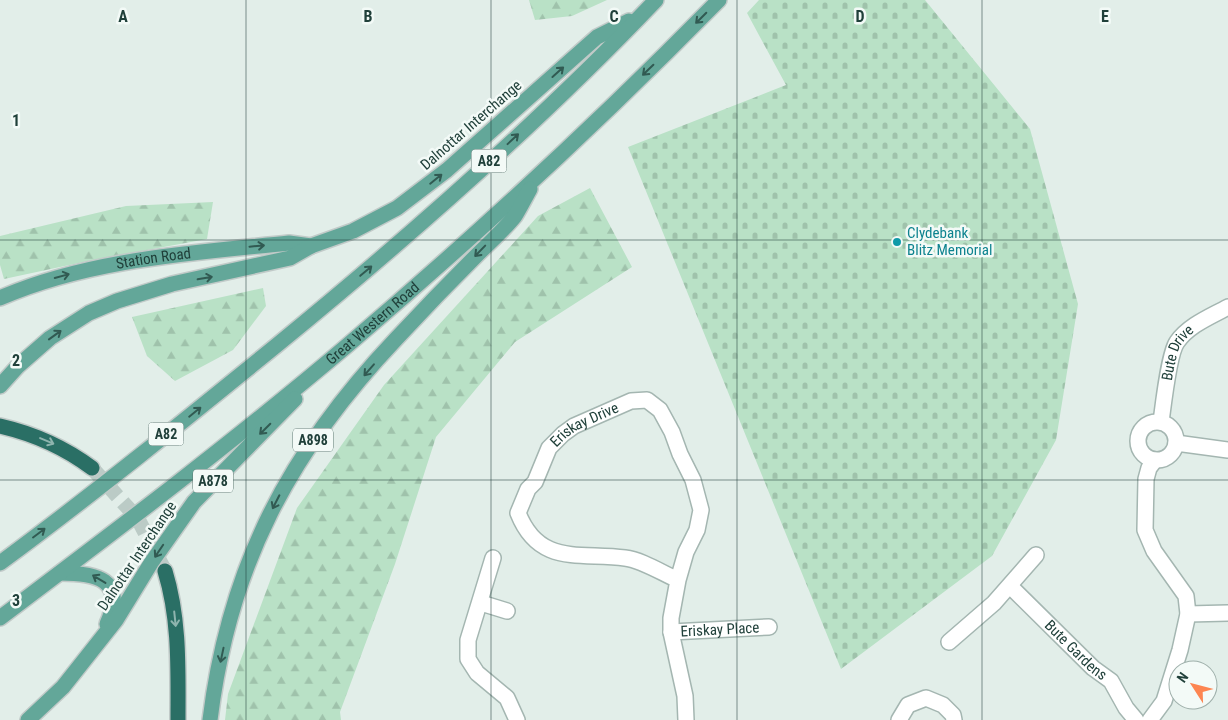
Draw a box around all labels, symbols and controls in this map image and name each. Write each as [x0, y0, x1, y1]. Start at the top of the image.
text: A [118, 7, 128, 26]
text: B [364, 7, 373, 26]
text: C [609, 7, 619, 26]
text: D [855, 7, 865, 26]
text: E [1101, 7, 1109, 26]
one-way arrow [695, 12, 707, 24]
one-way arrow [642, 64, 654, 76]
one-way arrow [551, 66, 564, 78]
street label: Dalnottar Interchange [417, 76, 525, 174]
text: 1 [12, 111, 20, 130]
one-way arrow [507, 133, 520, 145]
road number: A82 [472, 150, 506, 172]
one-way arrow [429, 174, 442, 185]
place label: Clydebank Blitz Memorial [907, 224, 992, 259]
marker: Clydebank Blitz Memorial [891, 236, 903, 248]
one-way arrow [249, 242, 265, 251]
street label: Station Road [114, 244, 192, 273]
one-way arrow [474, 245, 486, 257]
one-way arrow [360, 265, 373, 276]
one-way arrow [54, 271, 70, 280]
one-way arrow [197, 272, 213, 282]
street label: Great Western Road [322, 278, 423, 369]
street label: Bute Drive [1158, 321, 1197, 382]
one-way arrow [48, 329, 61, 340]
text: 2 [12, 351, 20, 370]
one-way arrow [363, 363, 375, 376]
street label: Eriskay Drive [546, 399, 621, 451]
one-way arrow [188, 406, 201, 417]
road number: A82 [148, 422, 184, 446]
one-way arrow [259, 422, 271, 435]
road number: A898 [293, 428, 333, 452]
one-way arrow [39, 437, 54, 446]
road number: A878 [193, 470, 233, 492]
one-way arrow [271, 494, 280, 509]
street label: Dalnottar Interchange [94, 498, 180, 614]
one-way arrow [32, 528, 46, 538]
one-way arrow [154, 544, 164, 558]
one-way arrow [92, 574, 106, 585]
text: 3 [12, 591, 20, 610]
one-way arrow [170, 610, 180, 626]
street label: Bute Gardens [1041, 616, 1111, 684]
street label: Eriskay Place [680, 619, 760, 640]
one-way arrow [216, 646, 226, 662]
north arrow [1168, 660, 1218, 710]
text: N [1173, 669, 1191, 686]

